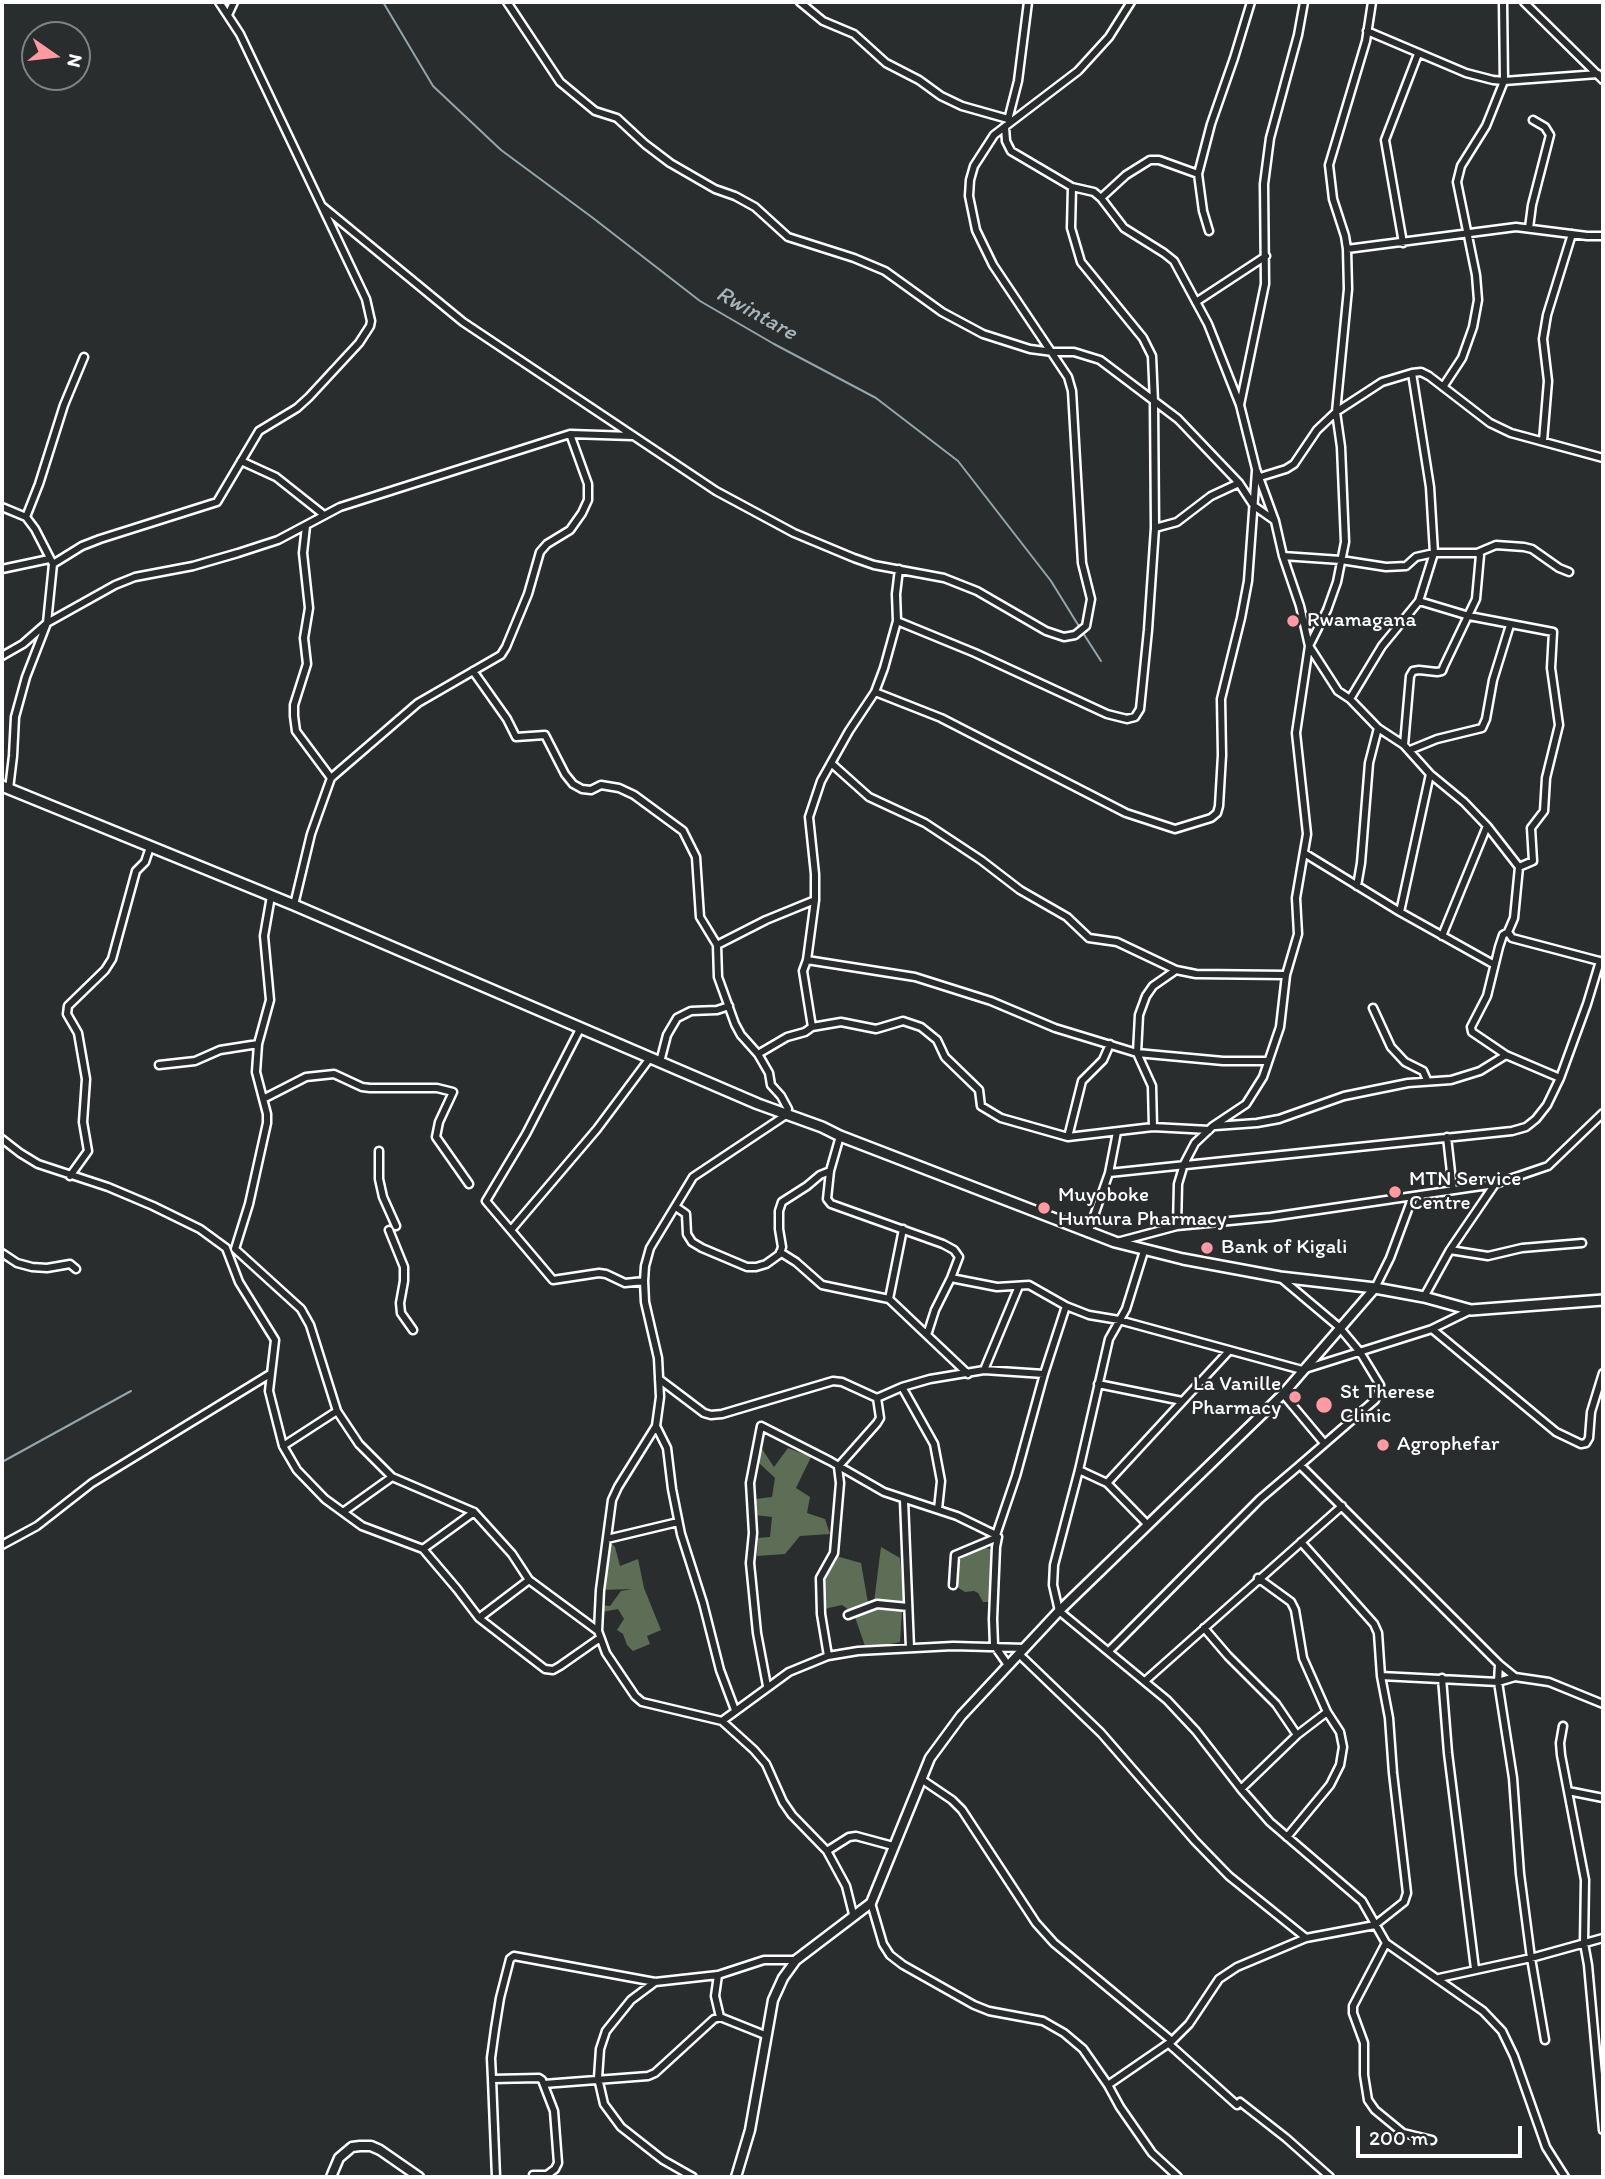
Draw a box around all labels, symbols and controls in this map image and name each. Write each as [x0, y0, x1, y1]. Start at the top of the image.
north arrow [21, 21, 91, 91]
text: N [62, 52, 88, 70]
water label: Rwintare [711, 281, 801, 347]
place label: Rwamagana [1307, 608, 1416, 634]
marker: Rwamagana [1285, 613, 1301, 629]
place label: MTN Service Centre [1409, 1167, 1521, 1217]
place label: Muyoboke Humura Pharmacy [1058, 1183, 1227, 1233]
marker: MTN Service Centre [1387, 1184, 1403, 1200]
marker: Muyoboke Humura Pharmacy [1036, 1200, 1052, 1216]
place label: Bank of Kigali [1221, 1235, 1347, 1261]
marker: Bank of Kigali [1199, 1240, 1215, 1256]
place label: La Vanille Pharmacy [1191, 1372, 1281, 1422]
place label: St Therese Clinic [1340, 1380, 1435, 1430]
marker: La Vanille Pharmacy [1287, 1389, 1303, 1405]
marker: St Therese Clinic [1314, 1395, 1334, 1415]
place label: Agrophefar [1397, 1432, 1499, 1458]
marker: Agrophefar [1375, 1437, 1391, 1453]
scale bar [1360, 2112, 1526, 2156]
text: 200 m [1369, 2125, 1428, 2150]

